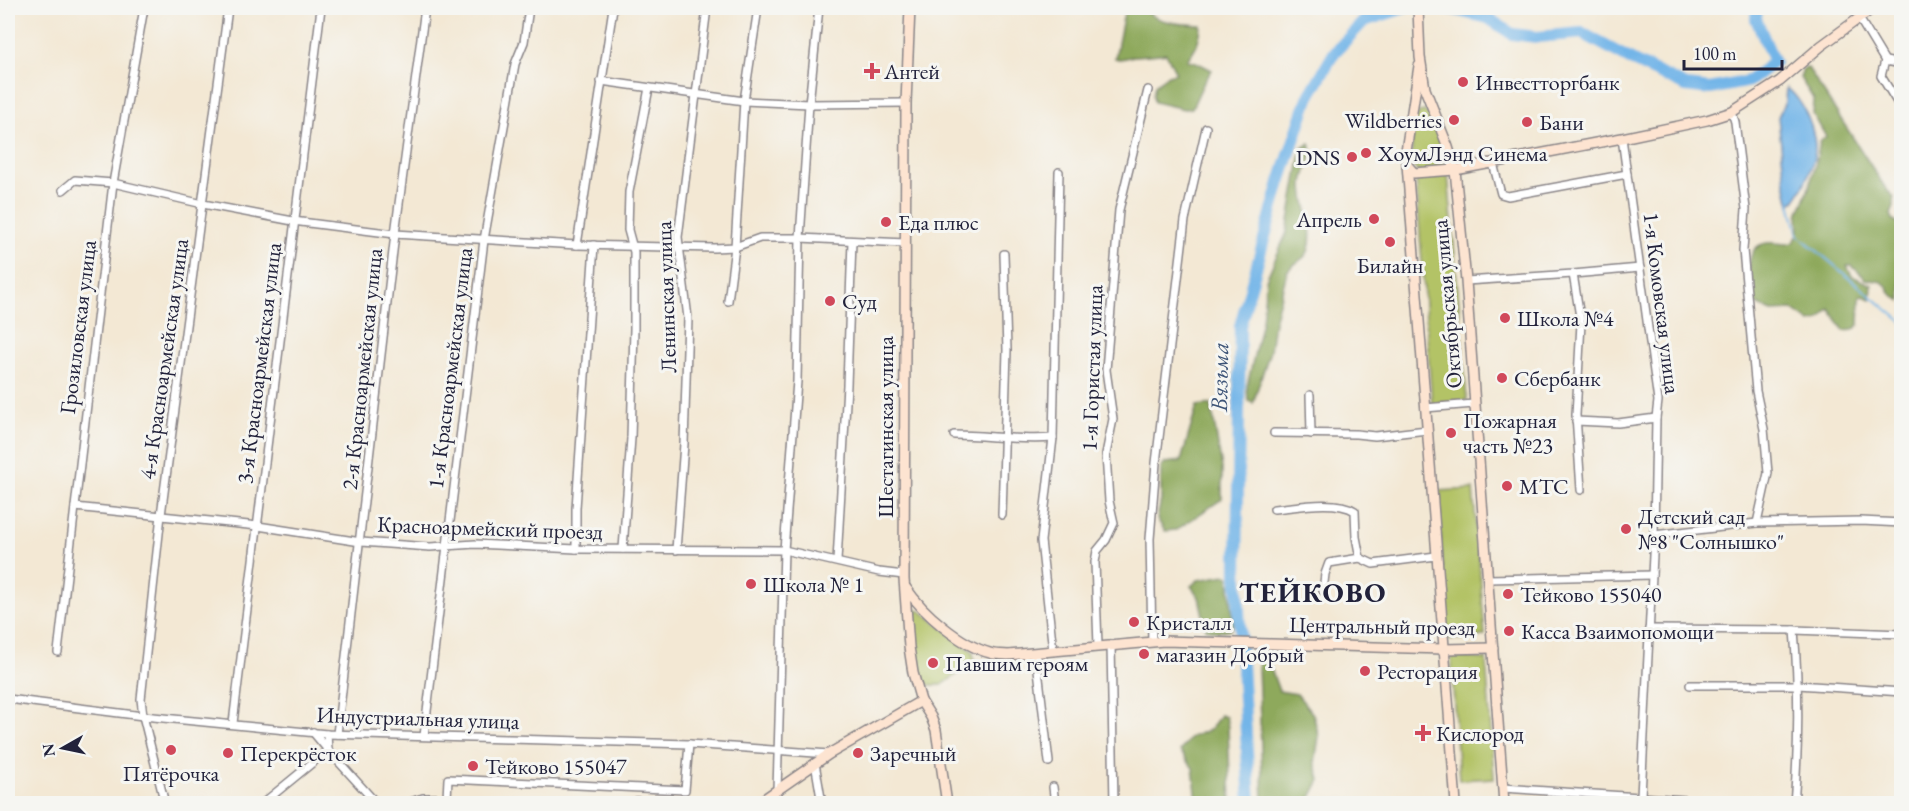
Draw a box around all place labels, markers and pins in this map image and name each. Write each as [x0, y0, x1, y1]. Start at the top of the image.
place label: Антей [883, 57, 940, 86]
marker: Антей [865, 64, 879, 78]
place label: Инвестторгбанк [1475, 68, 1620, 97]
marker: Инвестторгбанк [1456, 75, 1470, 89]
place label: Wildberries [1345, 106, 1442, 135]
place label: Бани [1539, 108, 1584, 137]
marker: Wildberries [1447, 113, 1461, 127]
marker: Бани [1520, 115, 1534, 129]
place label: ХоумЛэнд Синема [1377, 139, 1548, 168]
place label: DNS [1296, 143, 1340, 172]
marker: ХоумЛэнд Синема [1359, 146, 1373, 160]
marker: DNS [1345, 150, 1359, 164]
place label: Апрель [1295, 205, 1362, 234]
place label: Еда плюс [898, 208, 979, 237]
marker: Апрель [1367, 212, 1381, 226]
marker: Еда плюс [879, 215, 893, 229]
marker: Билайн [1383, 235, 1397, 249]
place label: Билайн [1357, 251, 1423, 280]
place label: Суд [842, 287, 877, 316]
marker: Суд [823, 294, 837, 308]
place label: Школа №4 [1517, 304, 1614, 333]
marker: Школа №4 [1498, 311, 1512, 325]
place label: Сбербанк [1514, 364, 1601, 393]
marker: Сбербанк [1495, 371, 1509, 385]
place label: Пожарная часть №23 [1463, 406, 1557, 460]
marker: Пожарная часть №23 [1444, 426, 1458, 440]
place label: МТС [1519, 472, 1569, 501]
marker: МТС [1500, 479, 1514, 493]
place label: Детский сад №8 "Солнышко" [1638, 502, 1784, 556]
marker: Детский сад №8 "Солнышко" [1619, 522, 1633, 536]
place label: Школа № 1 [763, 570, 864, 599]
marker: Школа № 1 [744, 577, 758, 591]
place label: Тейково 155040 [1520, 580, 1662, 609]
marker: Тейково 155040 [1501, 587, 1515, 601]
place label: Кристалл [1146, 608, 1232, 637]
marker: Кристалл [1127, 615, 1141, 629]
place label: Касса Взаимопомощи [1521, 617, 1715, 646]
marker: Касса Взаимопомощи [1502, 624, 1516, 638]
place label: магазин Добрый [1156, 640, 1304, 669]
marker: магазин Добрый [1137, 647, 1151, 661]
place label: Павшим героям [945, 649, 1088, 678]
marker: Павшим героям [926, 656, 940, 670]
place label: Ресторация [1377, 657, 1478, 686]
marker: Ресторация [1358, 664, 1372, 678]
place label: Кислород [1436, 719, 1524, 748]
marker: Кислород [1414, 724, 1432, 742]
place label: Перекрёсток [240, 739, 357, 768]
place label: Заречный [870, 739, 957, 768]
marker: Пятёрочка [164, 743, 178, 757]
marker: Перекрёсток [221, 746, 235, 760]
marker: Заречный [851, 746, 865, 760]
place label: Тейково 155047 [485, 752, 627, 781]
place label: Пятёрочка [123, 759, 220, 788]
marker: Тейково 155047 [466, 759, 480, 773]

